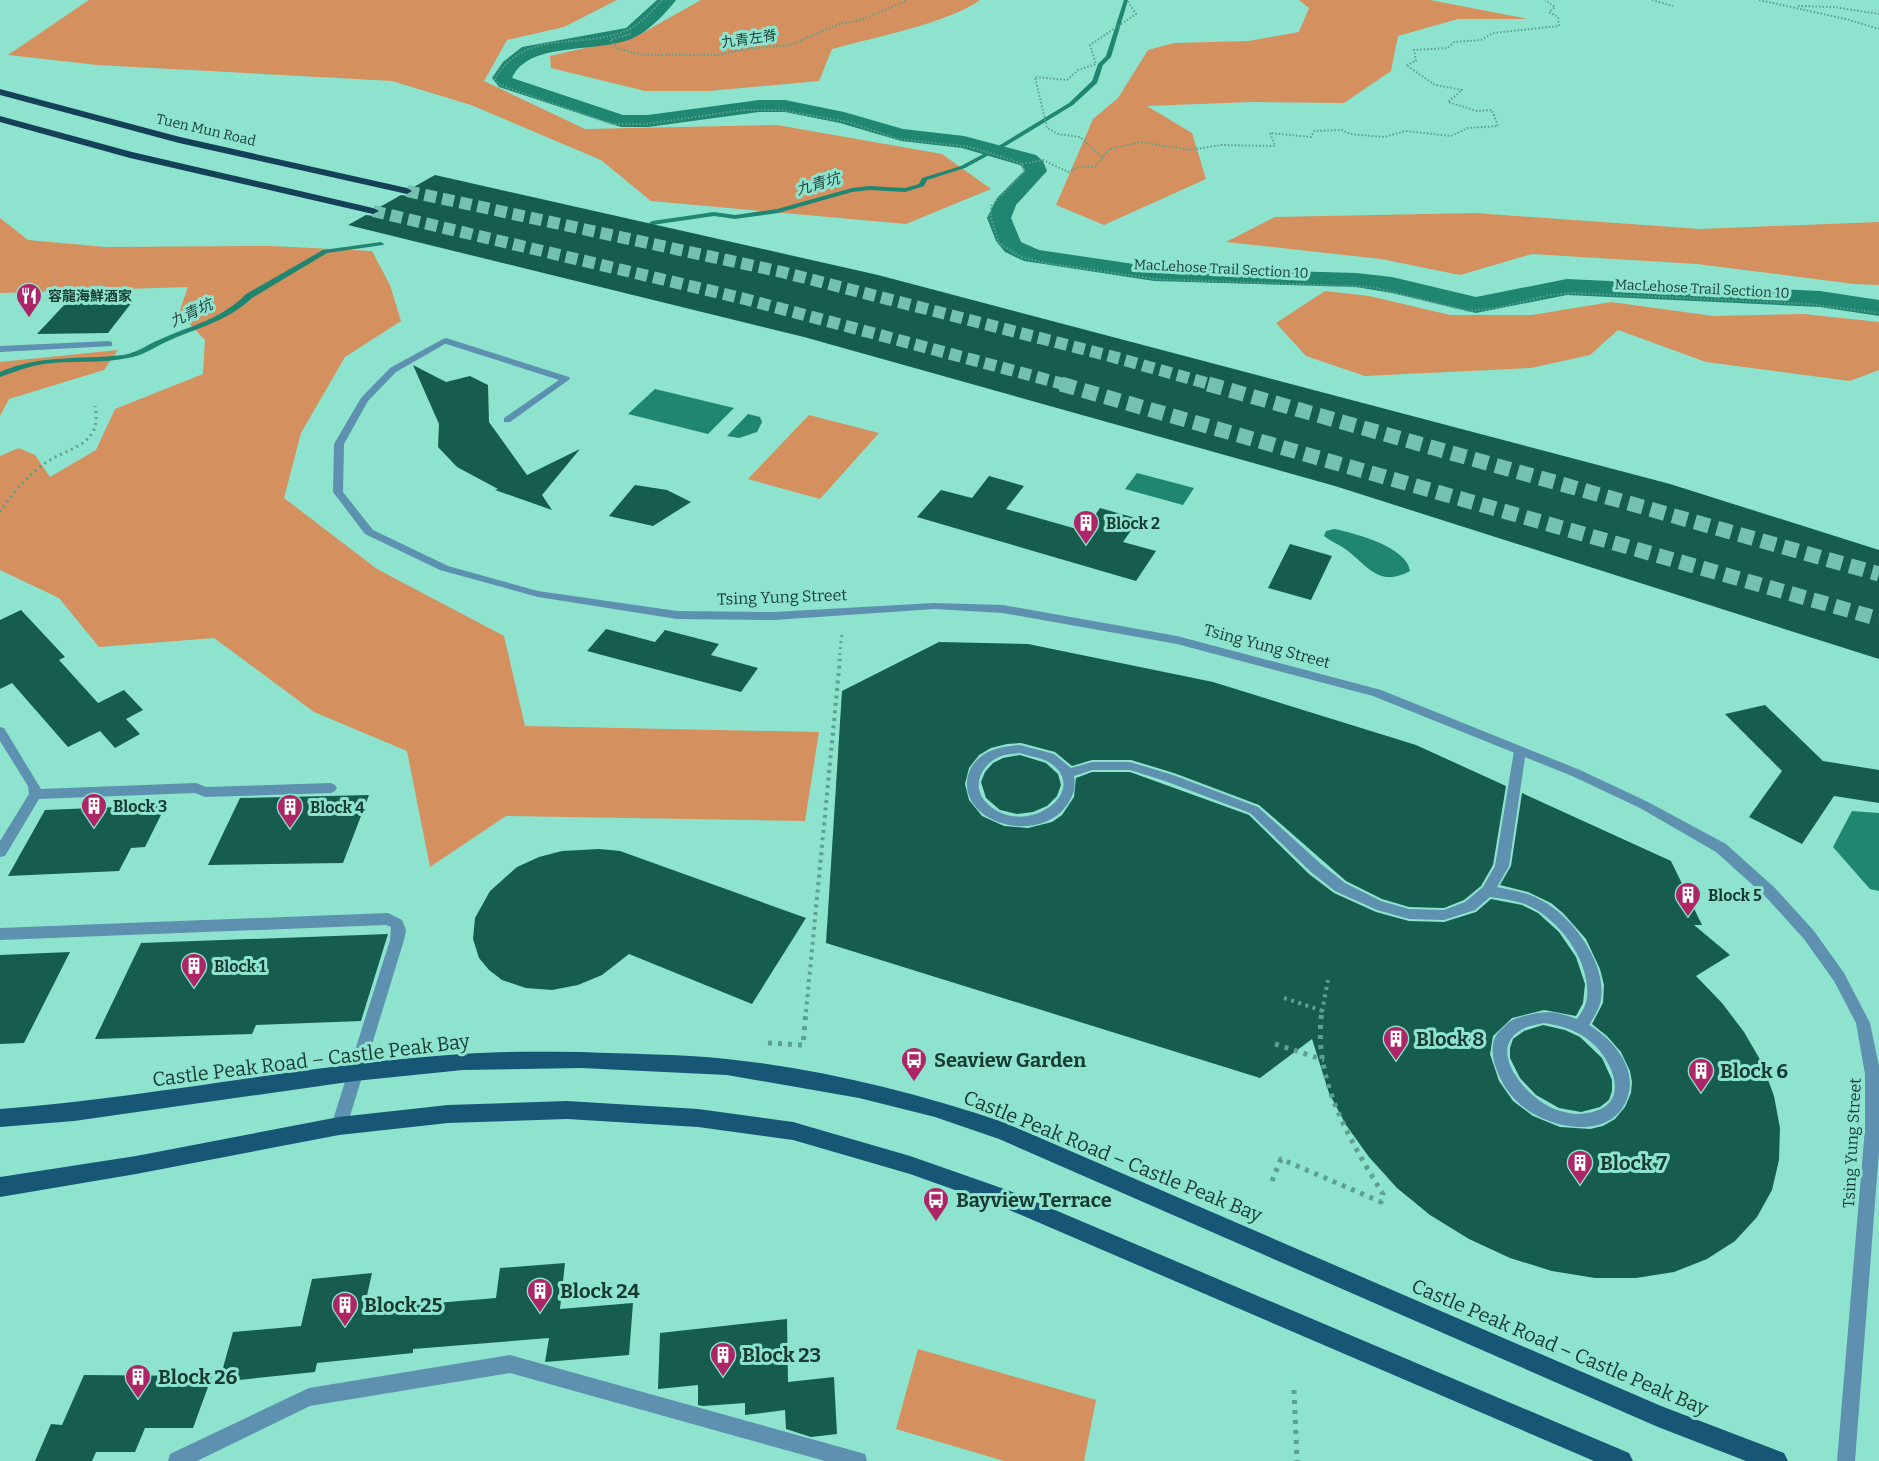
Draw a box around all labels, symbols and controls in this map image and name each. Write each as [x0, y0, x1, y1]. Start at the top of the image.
street label: 九青左脊 [720, 27, 778, 51]
street label: Tuen Mun Road [155, 110, 257, 150]
water label: 九青坑 [794, 169, 844, 199]
street label: MacLehose Trail Section 10 [1133, 256, 1309, 282]
street label: MacLehose Trail Section 10 [1614, 276, 1790, 302]
restaurant icon: 容龍海鮮酒家 [14, 281, 44, 319]
place label: 容龍海鮮酒家 [48, 288, 132, 305]
water label: 九青坑 [167, 294, 217, 331]
building icon: Block 2 [1071, 508, 1101, 546]
place label: Block 2 [1106, 514, 1160, 533]
street label: Tsing Yung Street [717, 585, 848, 609]
street label: Tsing Yung Street [1202, 620, 1333, 672]
building icon: Block 3 [79, 791, 109, 829]
building icon: Block 4 [275, 792, 305, 830]
place label: Block 3 [113, 797, 167, 816]
place label: Block 4 [310, 798, 365, 817]
building icon: Block 5 [1673, 880, 1703, 918]
place label: Block 5 [1708, 886, 1762, 905]
building icon: Block 1 [179, 951, 209, 989]
place label: Block 1 [214, 957, 266, 976]
building icon: Block 8 [1381, 1024, 1411, 1062]
place label: Block 8 [1416, 1027, 1484, 1051]
street label: Castle Peak Road – Castle Peak Bay [151, 1029, 472, 1091]
bus stop icon: Seaview Garden [899, 1045, 929, 1083]
place label: Seaview Garden [934, 1048, 1086, 1072]
building icon: Block 6 [1686, 1056, 1716, 1094]
place label: Block 6 [1720, 1059, 1788, 1083]
street label: Tsing Yung Street [1839, 1077, 1865, 1209]
street label: Castle Peak Road – Castle Peak Bay [960, 1085, 1266, 1227]
building icon: Block 7 [1565, 1148, 1595, 1186]
place label: Block 7 [1600, 1151, 1667, 1175]
bus stop icon: Bayview Terrace [921, 1185, 951, 1223]
place label: Bayview Terrace [956, 1188, 1112, 1212]
street label: Castle Peak Road – Castle Peak Bay [1408, 1273, 1712, 1421]
building icon: Block 24 [525, 1276, 555, 1314]
place label: Block 24 [560, 1279, 640, 1303]
building icon: Block 25 [330, 1290, 360, 1328]
place label: Block 25 [364, 1293, 442, 1317]
building icon: Block 23 [708, 1340, 738, 1378]
place label: Block 23 [742, 1343, 821, 1367]
building icon: Block 26 [123, 1362, 153, 1400]
place label: Block 26 [158, 1365, 237, 1389]

